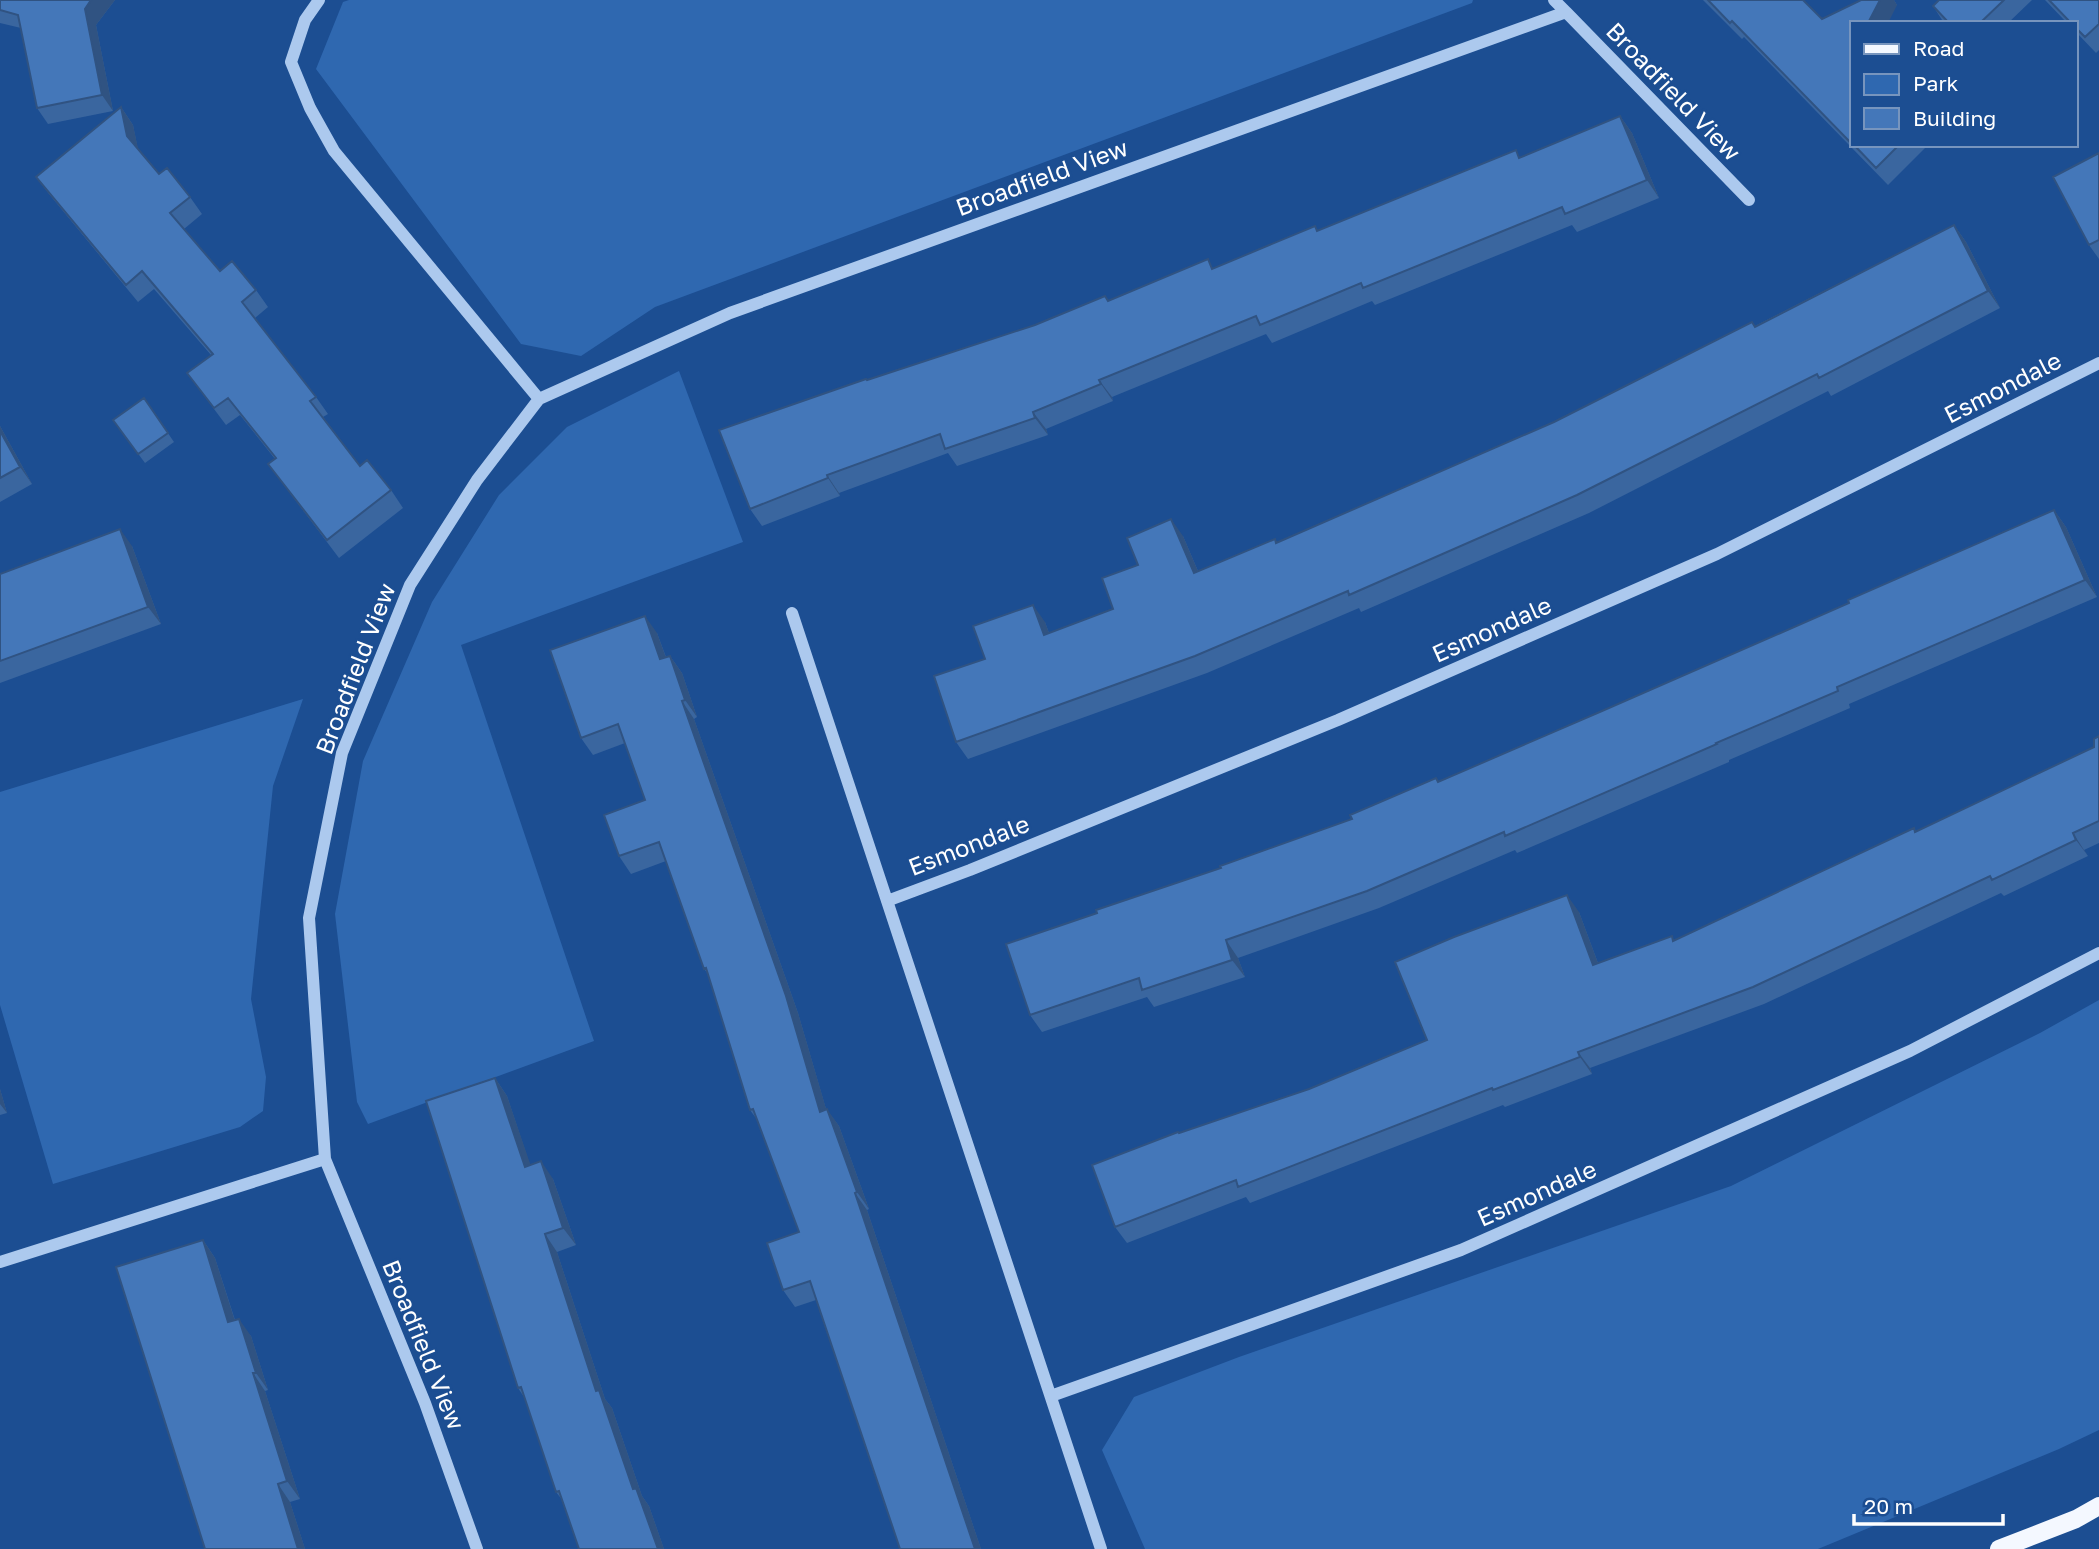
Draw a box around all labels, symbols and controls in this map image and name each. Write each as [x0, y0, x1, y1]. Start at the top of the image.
street label: Broadfield View [1601, 16, 1747, 166]
legend [1850, 21, 2078, 147]
text: Road [1913, 35, 1964, 61]
text: Park [1913, 70, 1959, 96]
text: Building [1913, 105, 1996, 131]
street label: Broadfield View [952, 132, 1131, 221]
street label: Esmondale [1939, 345, 2066, 429]
street label: Broadfield View [309, 579, 401, 758]
street label: Esmondale [1427, 589, 1556, 668]
street label: Esmondale [904, 808, 1033, 881]
street label: Esmondale [1472, 1153, 1601, 1232]
street label: Broadfield View [377, 1255, 472, 1434]
scale bar [1854, 1482, 2003, 1526]
text: 20 m [1864, 1493, 1913, 1519]

